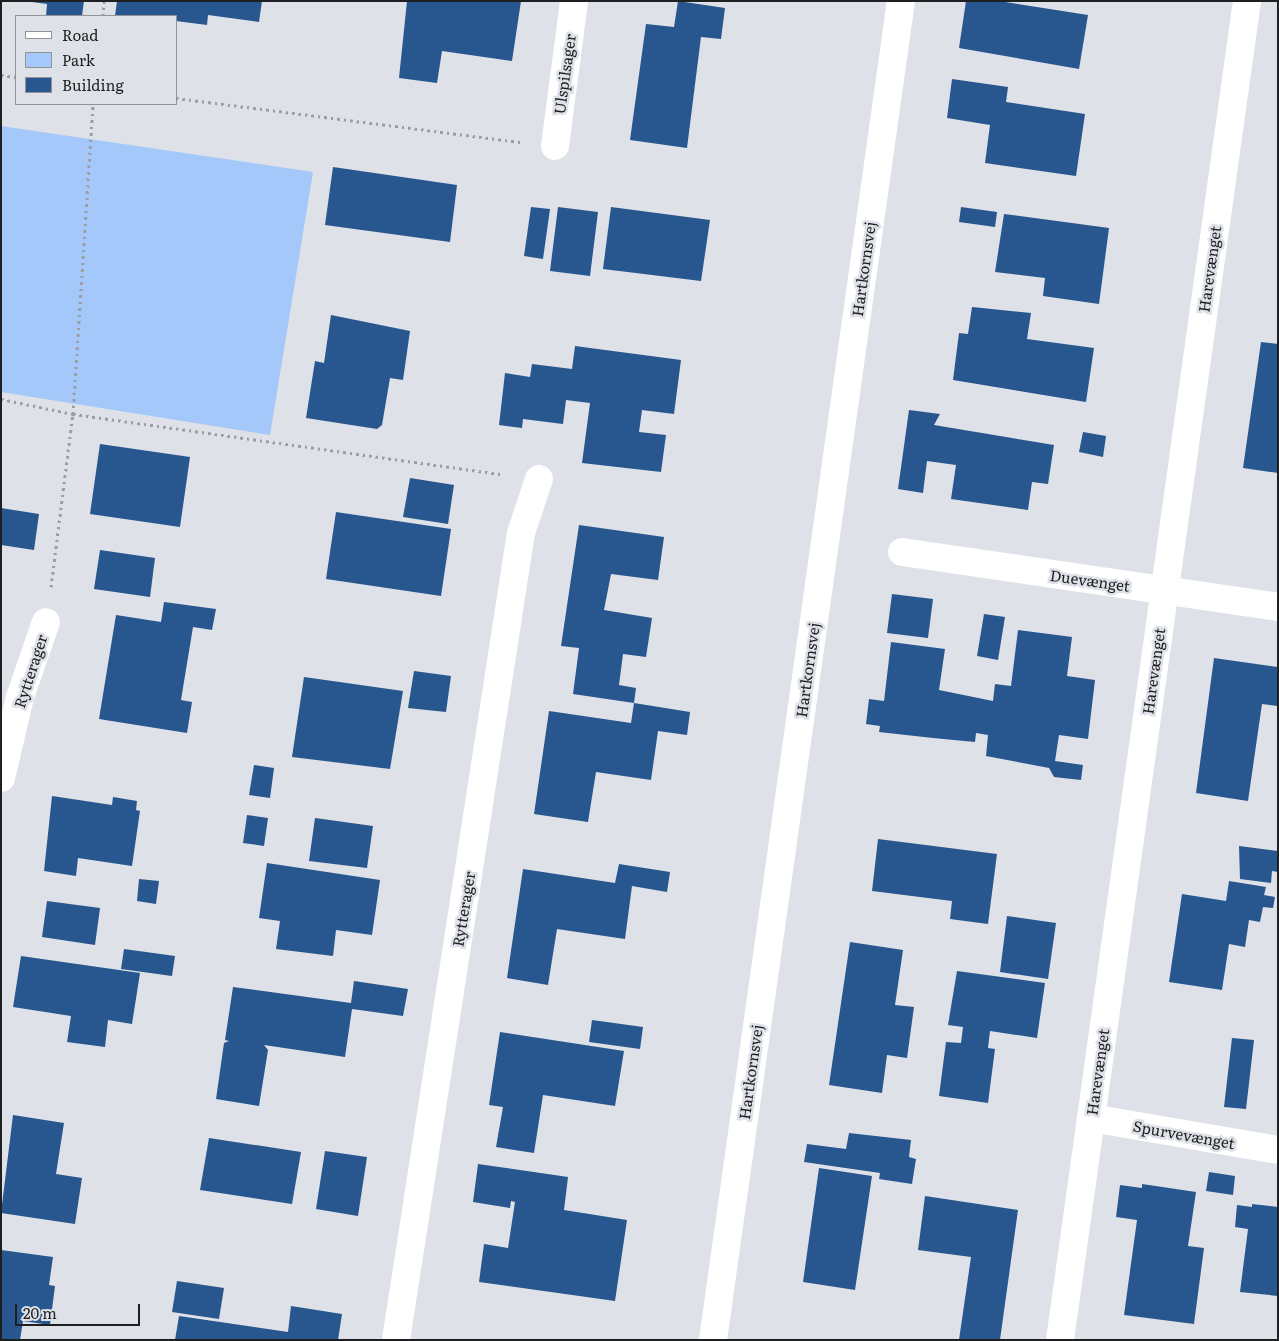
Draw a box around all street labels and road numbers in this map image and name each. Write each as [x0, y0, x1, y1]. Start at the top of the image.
street label: Ulspilsager [549, 33, 579, 115]
street label: Hartkornsvej [847, 220, 879, 318]
street label: Harevænget [1194, 225, 1224, 313]
street label: Duevænget [1049, 565, 1131, 595]
street label: Hartkornsvej [791, 621, 823, 719]
street label: Harevænget [1138, 627, 1168, 715]
street label: Rytterager [10, 632, 50, 710]
street label: Rytterager [448, 870, 478, 948]
street label: Hartkornsvej [734, 1023, 766, 1121]
street label: Harevænget [1082, 1028, 1112, 1116]
street label: Spurvevænget [1132, 1116, 1236, 1152]

